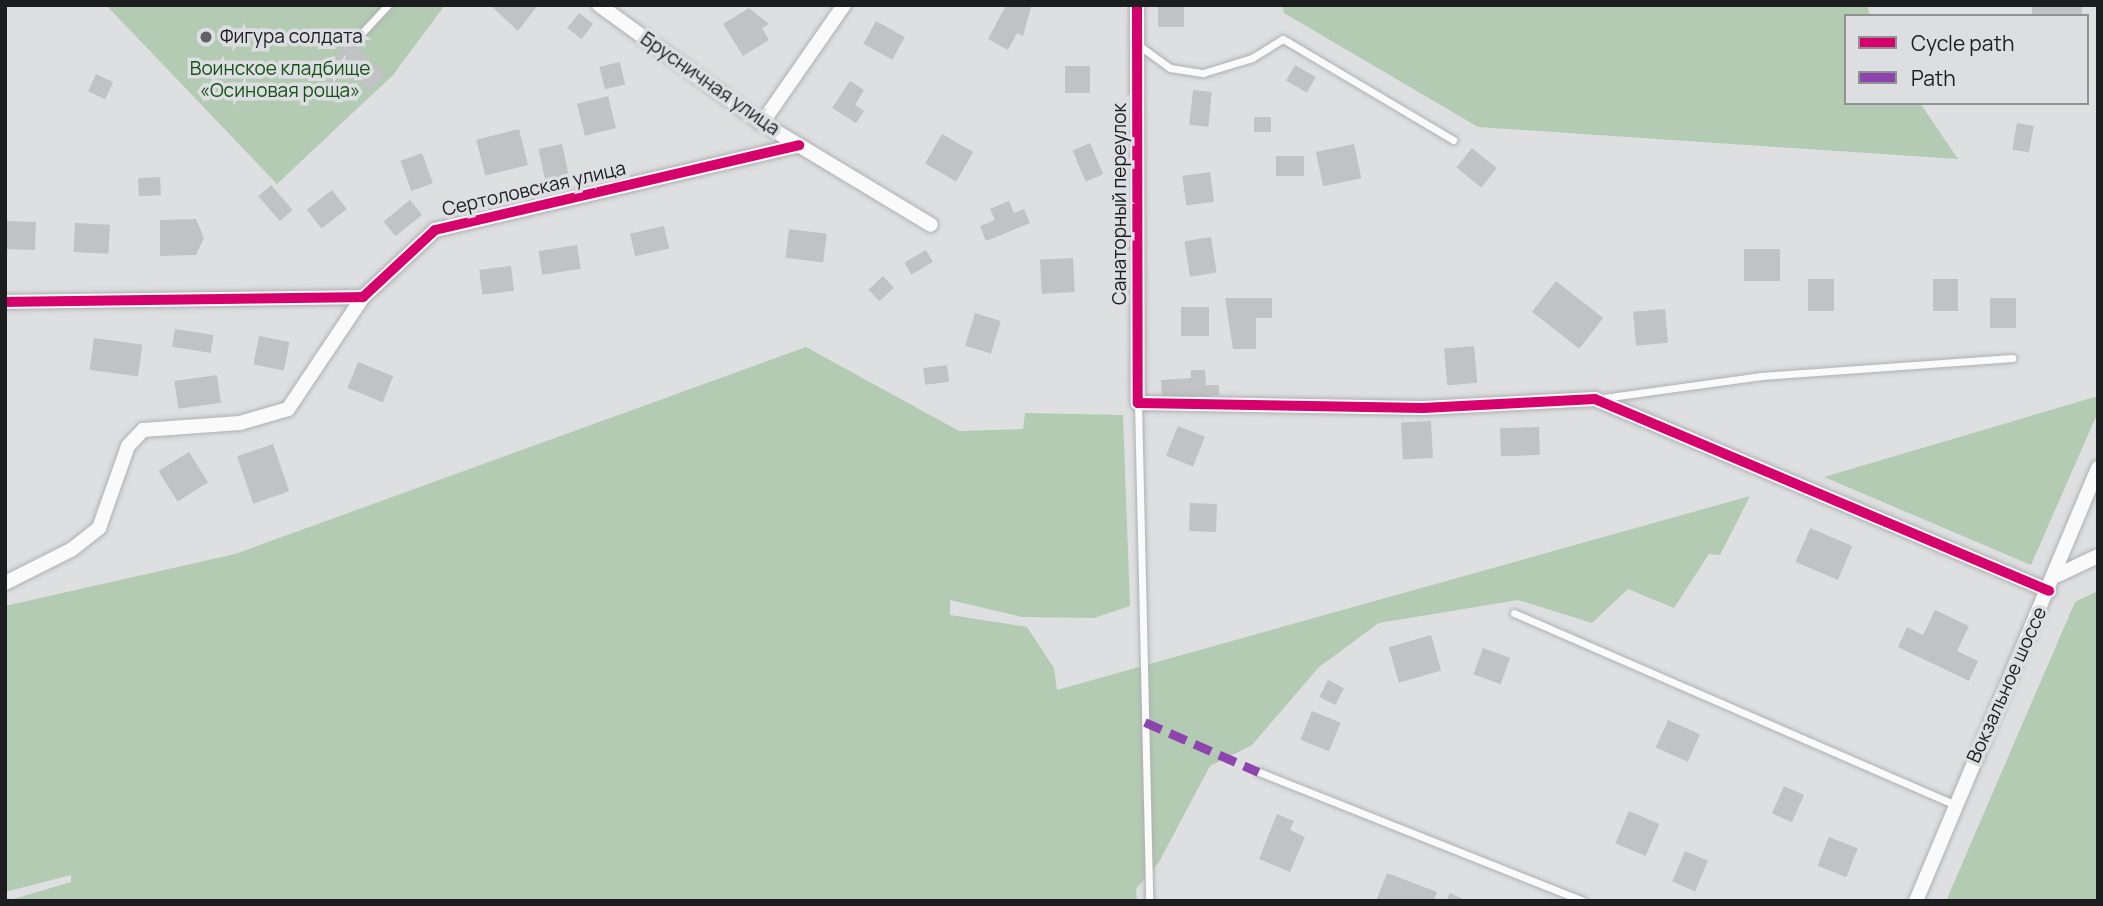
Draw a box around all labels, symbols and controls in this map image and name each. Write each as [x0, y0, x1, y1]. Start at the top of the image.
legend [1844, 14, 2089, 105]
place label: Фигура солдата [220, 26, 363, 48]
street label: Брусничная улица [636, 27, 784, 141]
marker: Фигура солдата [198, 29, 214, 45]
text: Cycle path [1911, 29, 2014, 57]
park label: Воинское кладбище «Осиновая роща» [190, 58, 370, 102]
text: Path [1911, 64, 1956, 92]
street label: Санаторный переулок [1109, 103, 1131, 305]
street label: Сертоловская улица [440, 157, 628, 221]
street label: Вокзальное шоссе [1962, 604, 2052, 766]

